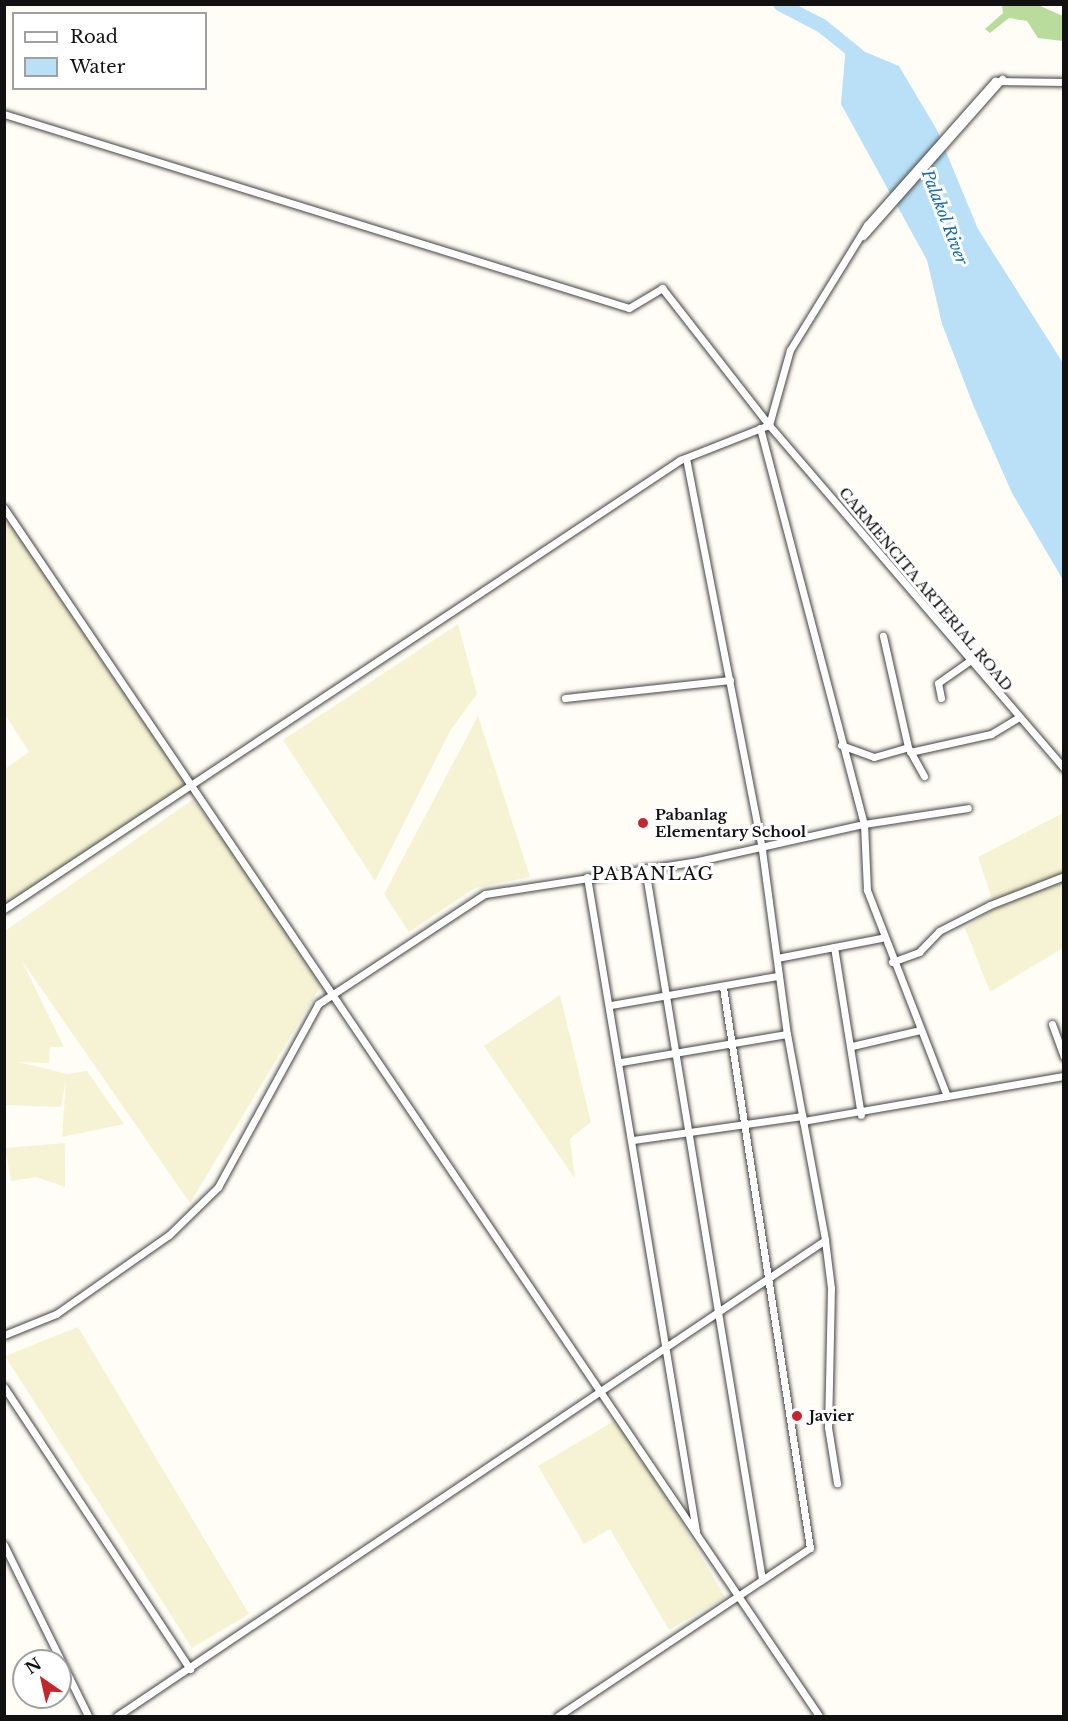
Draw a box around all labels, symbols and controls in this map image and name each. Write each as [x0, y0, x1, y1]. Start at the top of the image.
legend [12, 12, 207, 90]
text: Road [70, 26, 118, 48]
text: Water [70, 56, 125, 78]
water label: Palakol River [918, 166, 972, 268]
street label: CARMENCITA ARTERIAL ROAD [835, 483, 1017, 695]
place label: Pabanlag Elementary School [655, 805, 807, 840]
marker: Pabanlag Elementary School [636, 816, 650, 830]
district label: PABANLAG [591, 863, 715, 885]
place label: Javier [809, 1407, 854, 1425]
marker: Javier [790, 1409, 804, 1423]
north arrow [12, 1649, 72, 1709]
text: N [21, 1653, 45, 1678]

